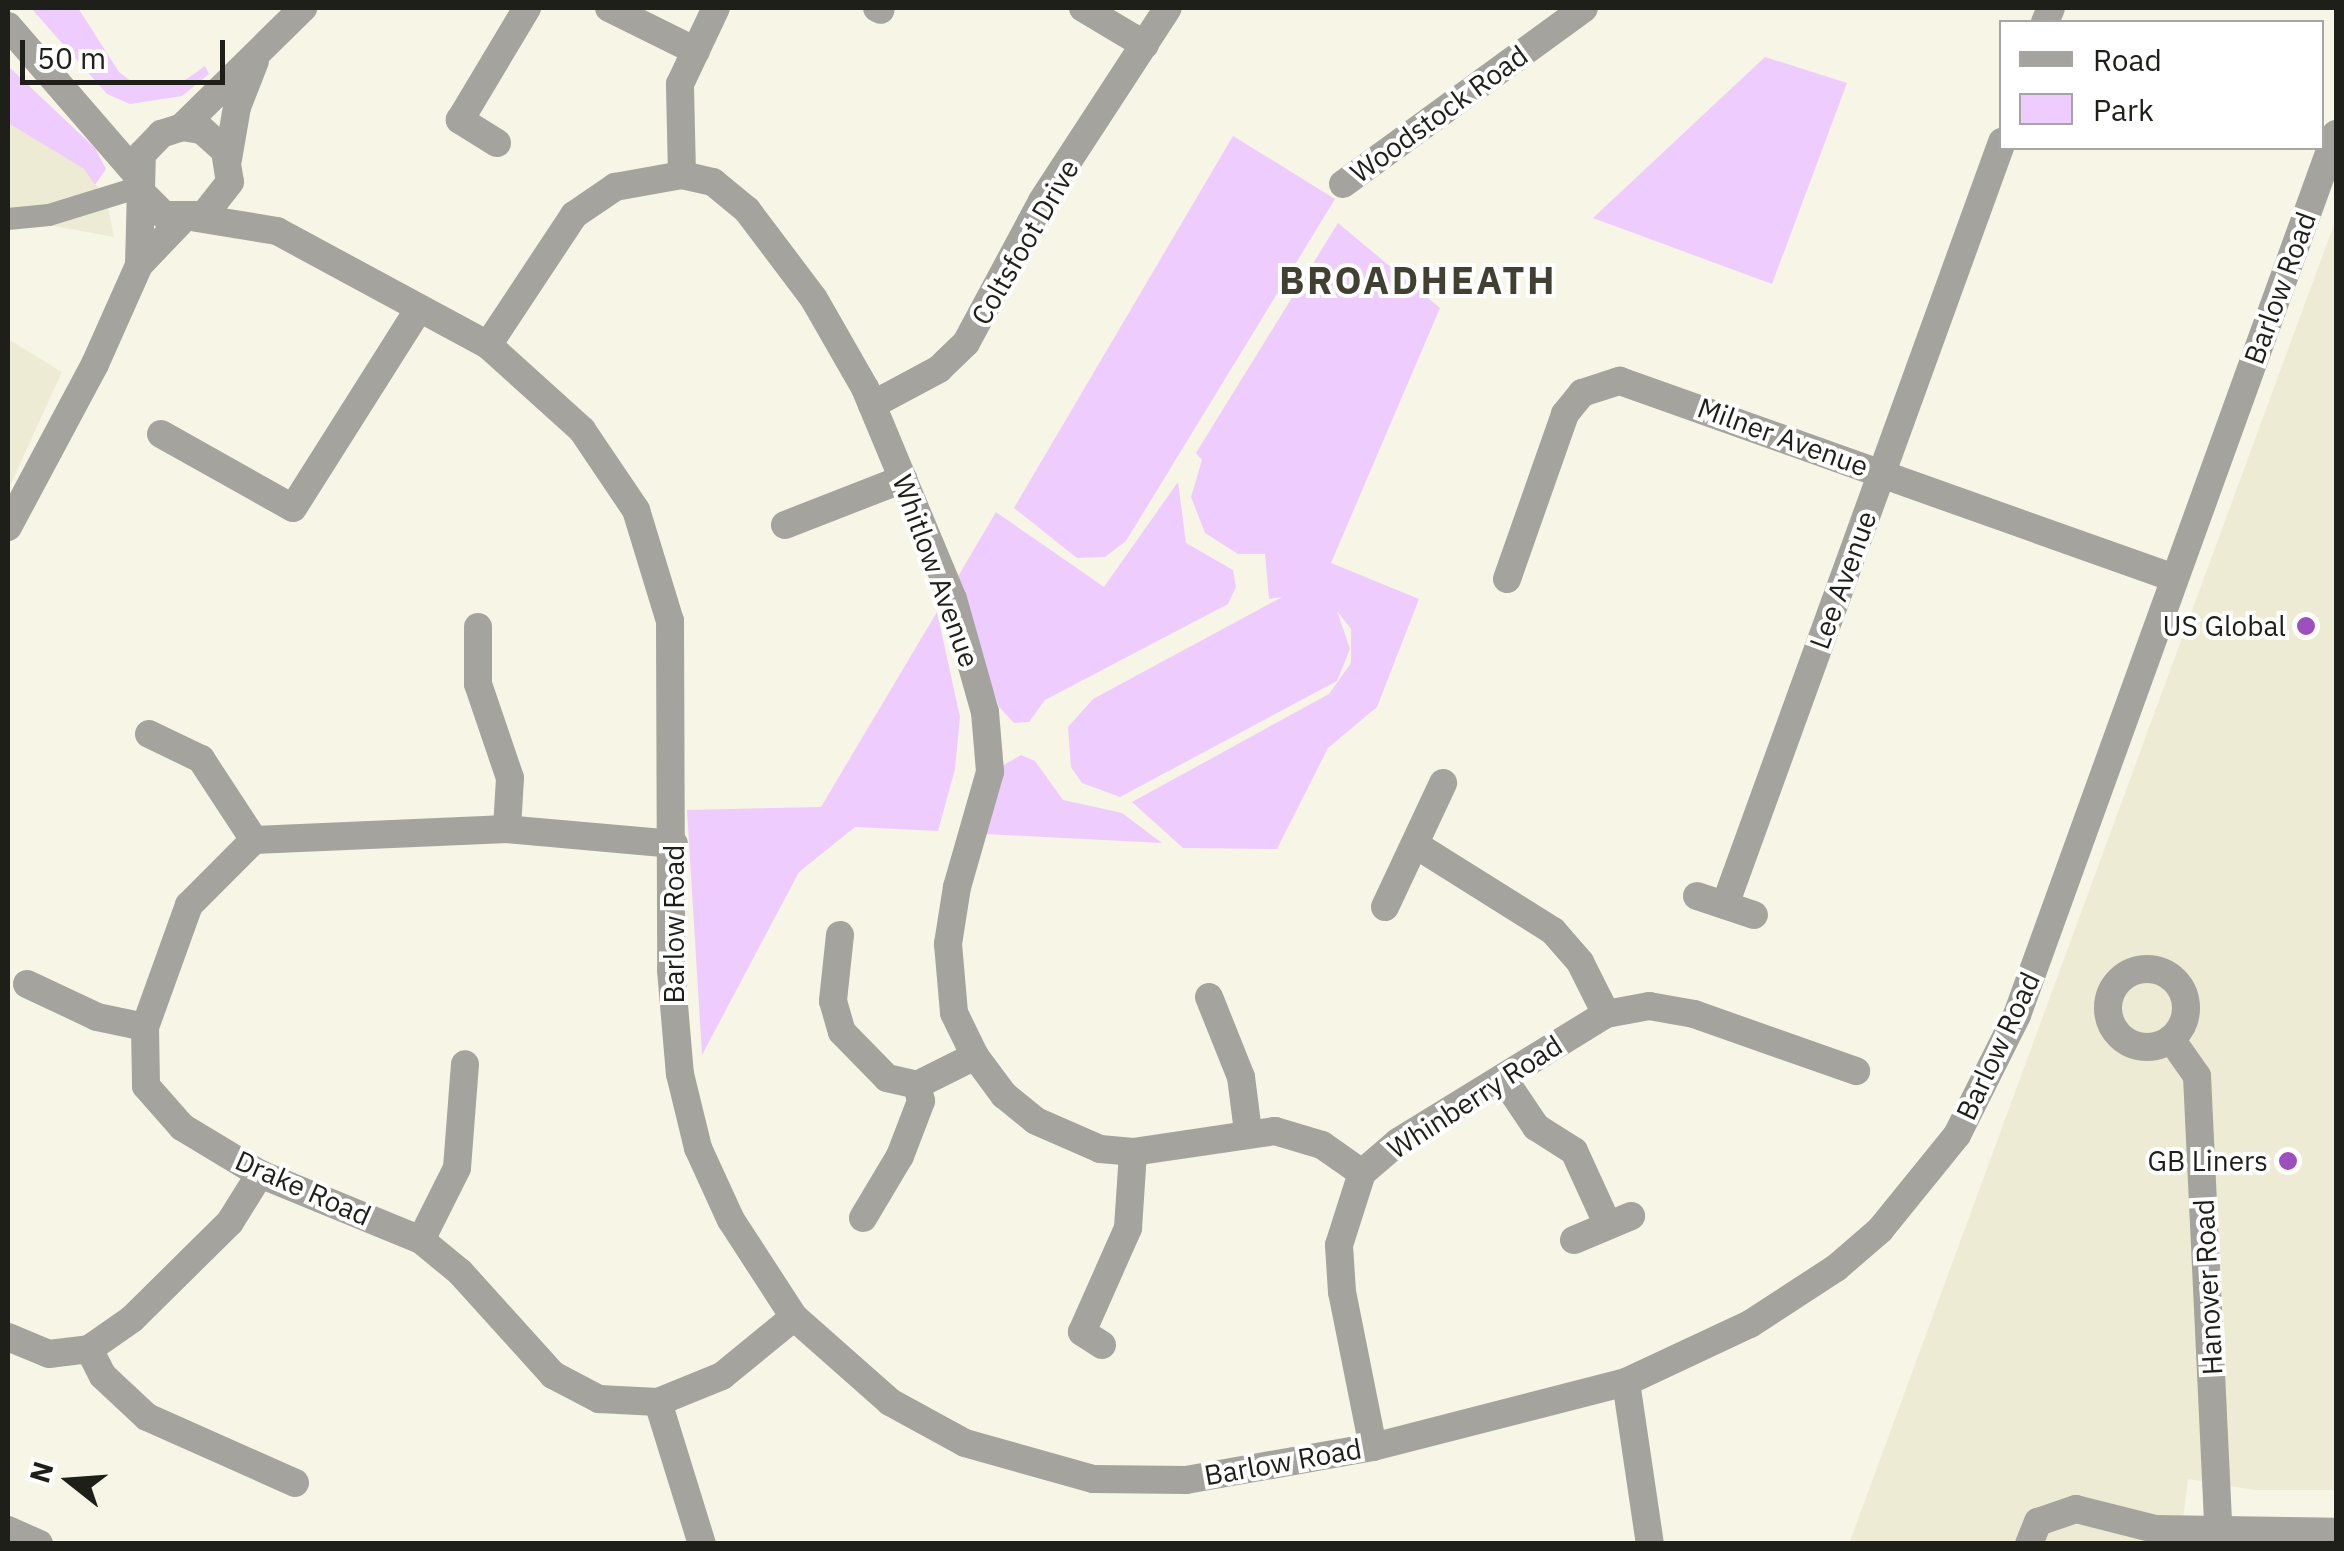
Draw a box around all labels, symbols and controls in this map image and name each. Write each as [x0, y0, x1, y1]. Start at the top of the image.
scale bar [25, 20, 230, 82]
legend [1999, 20, 2324, 150]
text: 50 m [37, 38, 106, 77]
street label: Woodstock Road [1344, 38, 1534, 190]
text: Road [2093, 40, 2162, 79]
text: Park [2093, 90, 2154, 129]
street label: Coltsfoot Drive [964, 153, 1086, 331]
street label: Barlow Road [2237, 207, 2323, 369]
district label: BROADHEATH [1279, 257, 1557, 303]
street label: Milner Avenue [1693, 391, 1873, 483]
street label: Whitlow Avenue [886, 470, 986, 672]
street label: Lee Avenue [1802, 506, 1884, 654]
place label: US Global [2163, 609, 2286, 643]
marker: US Global [2295, 615, 2317, 637]
street label: Barlow Road [657, 844, 691, 1004]
street label: Barlow Road [1949, 967, 2047, 1125]
street label: Whinberry Road [1382, 1028, 1568, 1166]
street label: Drake Road [230, 1143, 376, 1233]
place label: GB Liners [2147, 1144, 2268, 1178]
marker: GB Liners [2277, 1150, 2299, 1172]
street label: Hanover Road [2187, 1198, 2229, 1376]
north arrow [20, 1431, 120, 1531]
street label: Barlow Road [1202, 1432, 1364, 1492]
text: N [20, 1457, 61, 1487]

